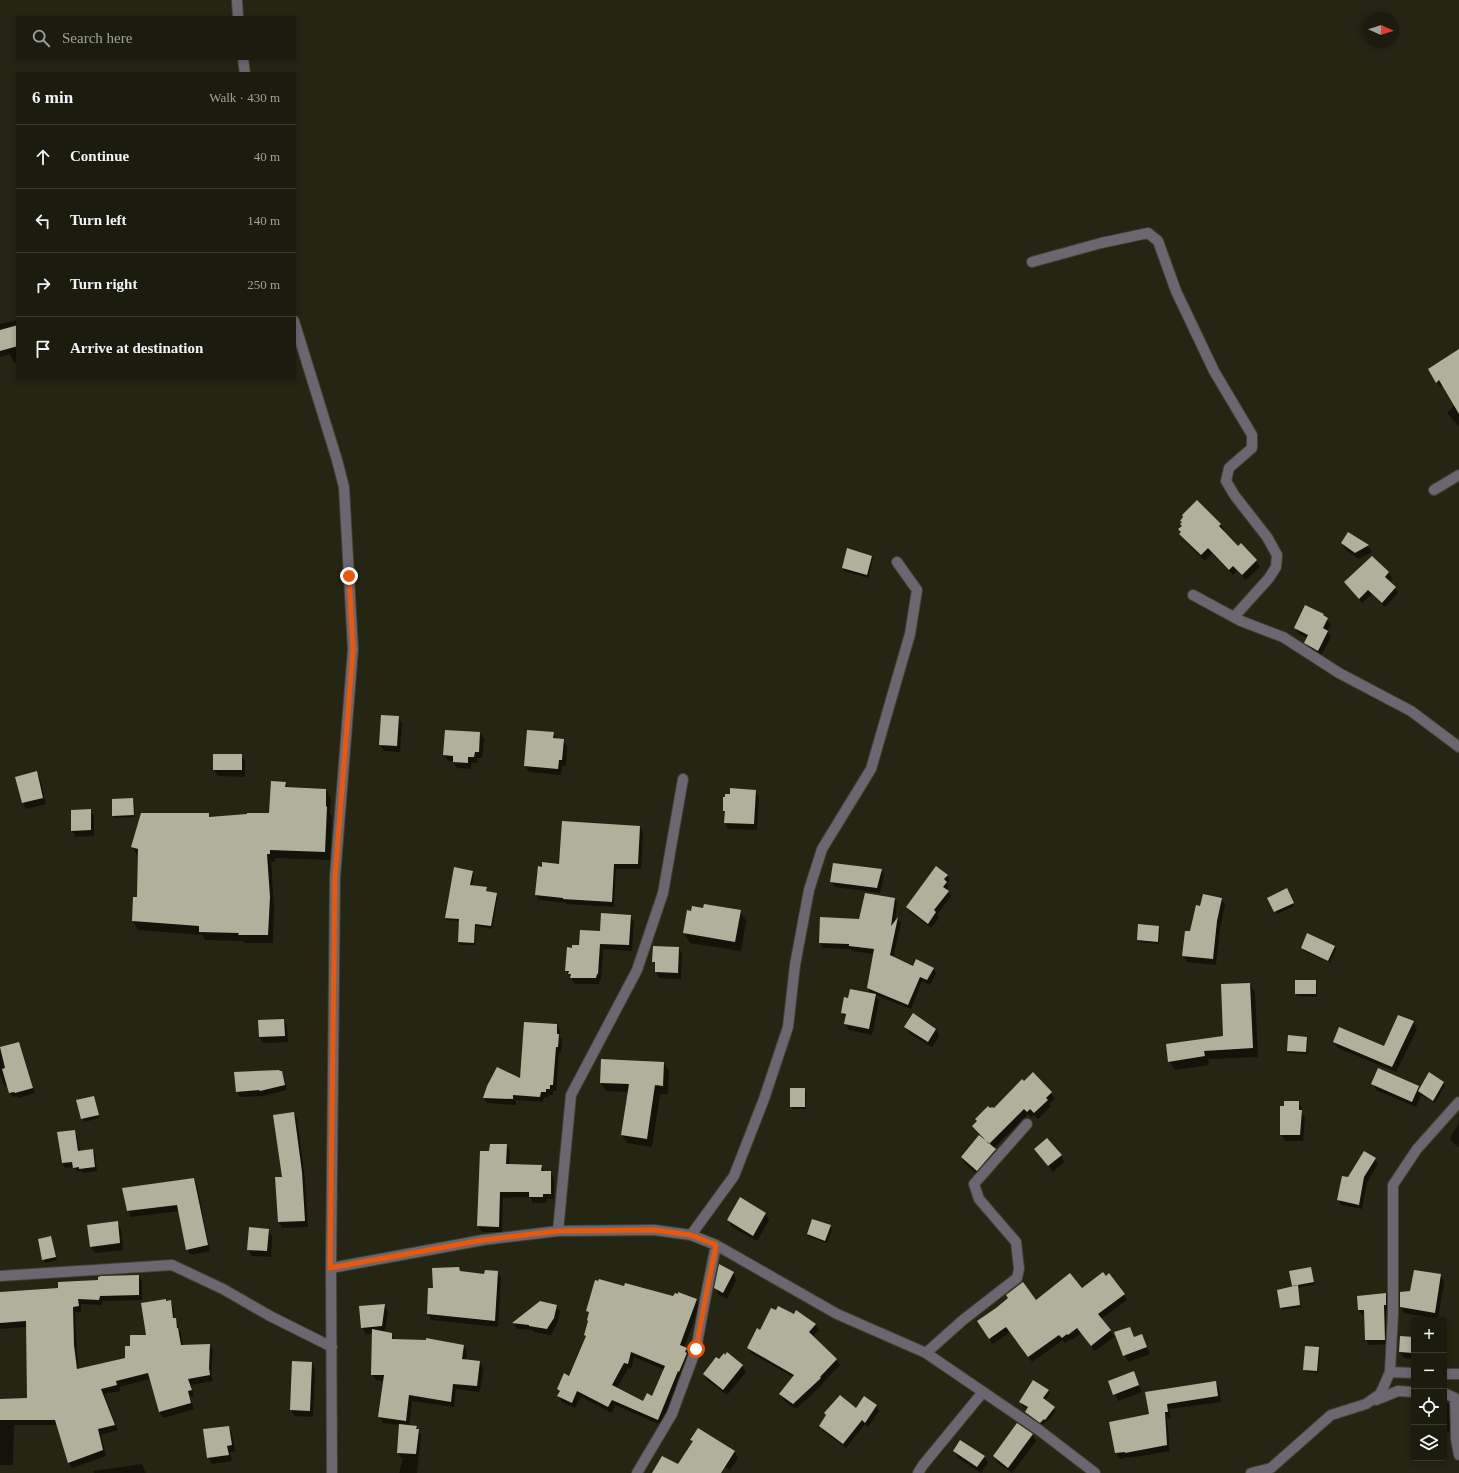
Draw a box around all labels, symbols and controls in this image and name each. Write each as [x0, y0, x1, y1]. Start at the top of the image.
north arrow [1363, 12, 1399, 48]
search box [16, 16, 296, 60]
icon: search [30, 27, 52, 49]
text: Search here [62, 30, 132, 46]
text: 6 min [32, 88, 73, 107]
text: Walk · 430 m [209, 90, 280, 105]
icon: ahead [32, 146, 54, 168]
text: Continue [70, 148, 129, 164]
text: 40 m [254, 149, 280, 164]
icon: left [32, 210, 54, 232]
text: Turn left [70, 212, 127, 228]
text: 140 m [247, 213, 280, 228]
icon: right [32, 274, 54, 296]
text: Turn right [70, 276, 137, 292]
text: 250 m [247, 277, 280, 292]
icon: arrive [32, 338, 54, 360]
text: Arrive at destination [70, 340, 203, 356]
route end [340, 567, 358, 585]
map controls [1411, 1317, 1447, 1461]
button: + [1411, 1317, 1447, 1353]
route start [687, 1340, 705, 1358]
button: − [1411, 1353, 1447, 1389]
button: locate [1411, 1389, 1447, 1425]
button: layers [1411, 1425, 1447, 1461]

